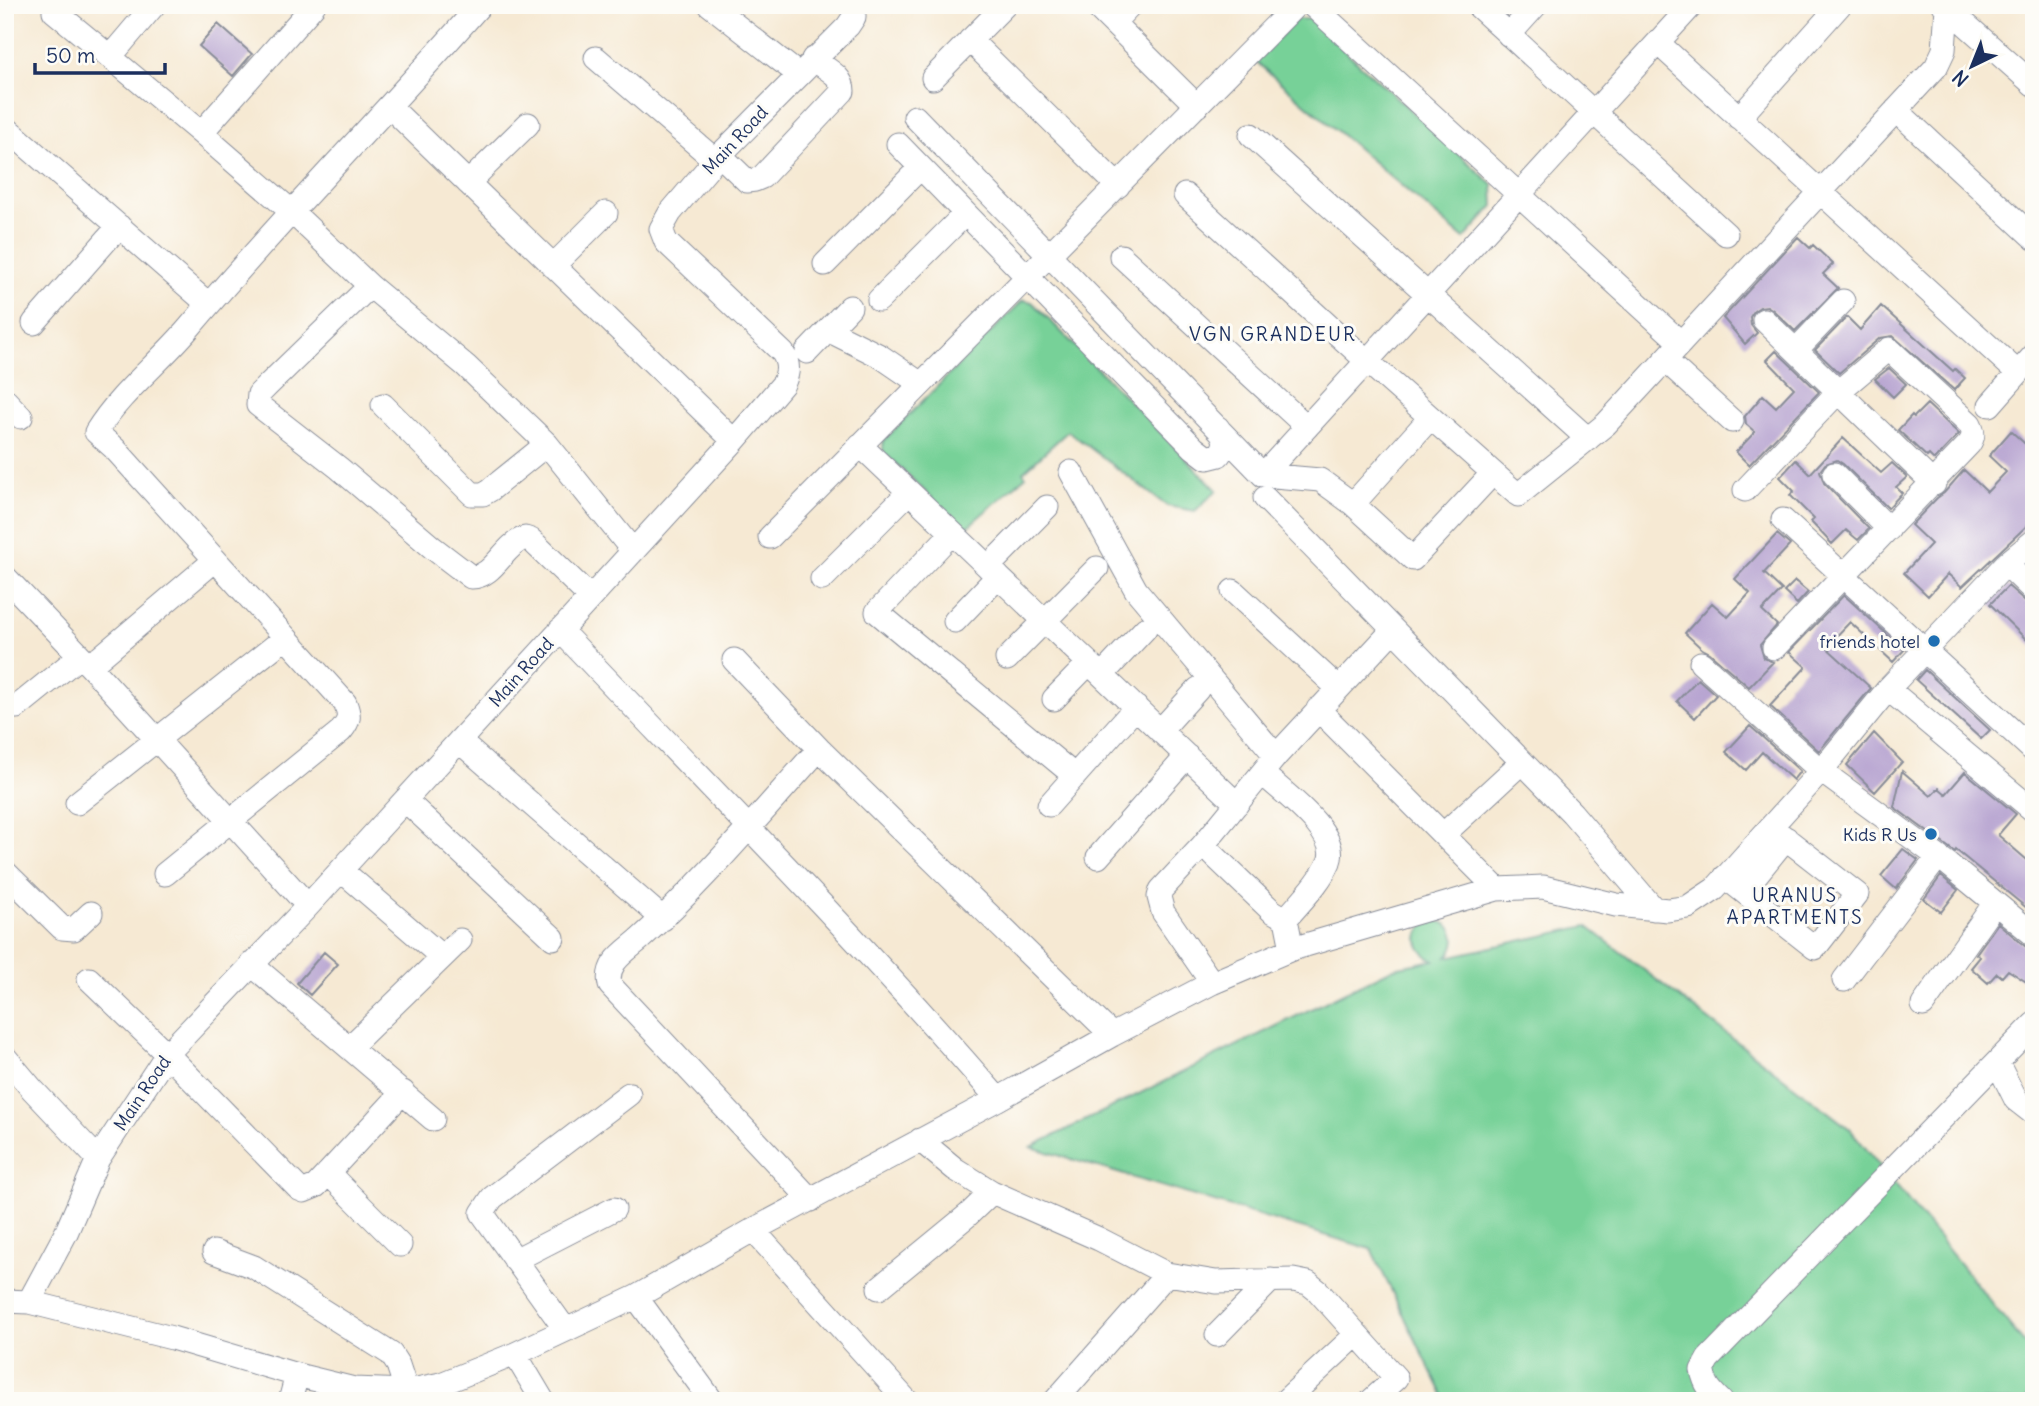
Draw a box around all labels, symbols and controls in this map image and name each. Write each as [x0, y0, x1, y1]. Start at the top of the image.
scale bar [35, 32, 164, 76]
north arrow [1938, 32, 2008, 102]
text: 50 m [46, 42, 95, 69]
text: N [1947, 65, 1973, 92]
street label: Main Road [697, 101, 773, 179]
district label: VGN GRANDEUR [1189, 322, 1357, 346]
place label: friends hotel [1820, 630, 1920, 653]
street label: Main Road [484, 632, 558, 712]
marker: friends hotel [1926, 633, 1942, 649]
place label: Kids R Us [1843, 823, 1917, 846]
marker: Kids R Us [1923, 826, 1939, 842]
district label: URANUS APARTMENTS [1726, 883, 1864, 929]
street label: Main Road [109, 1051, 176, 1135]

